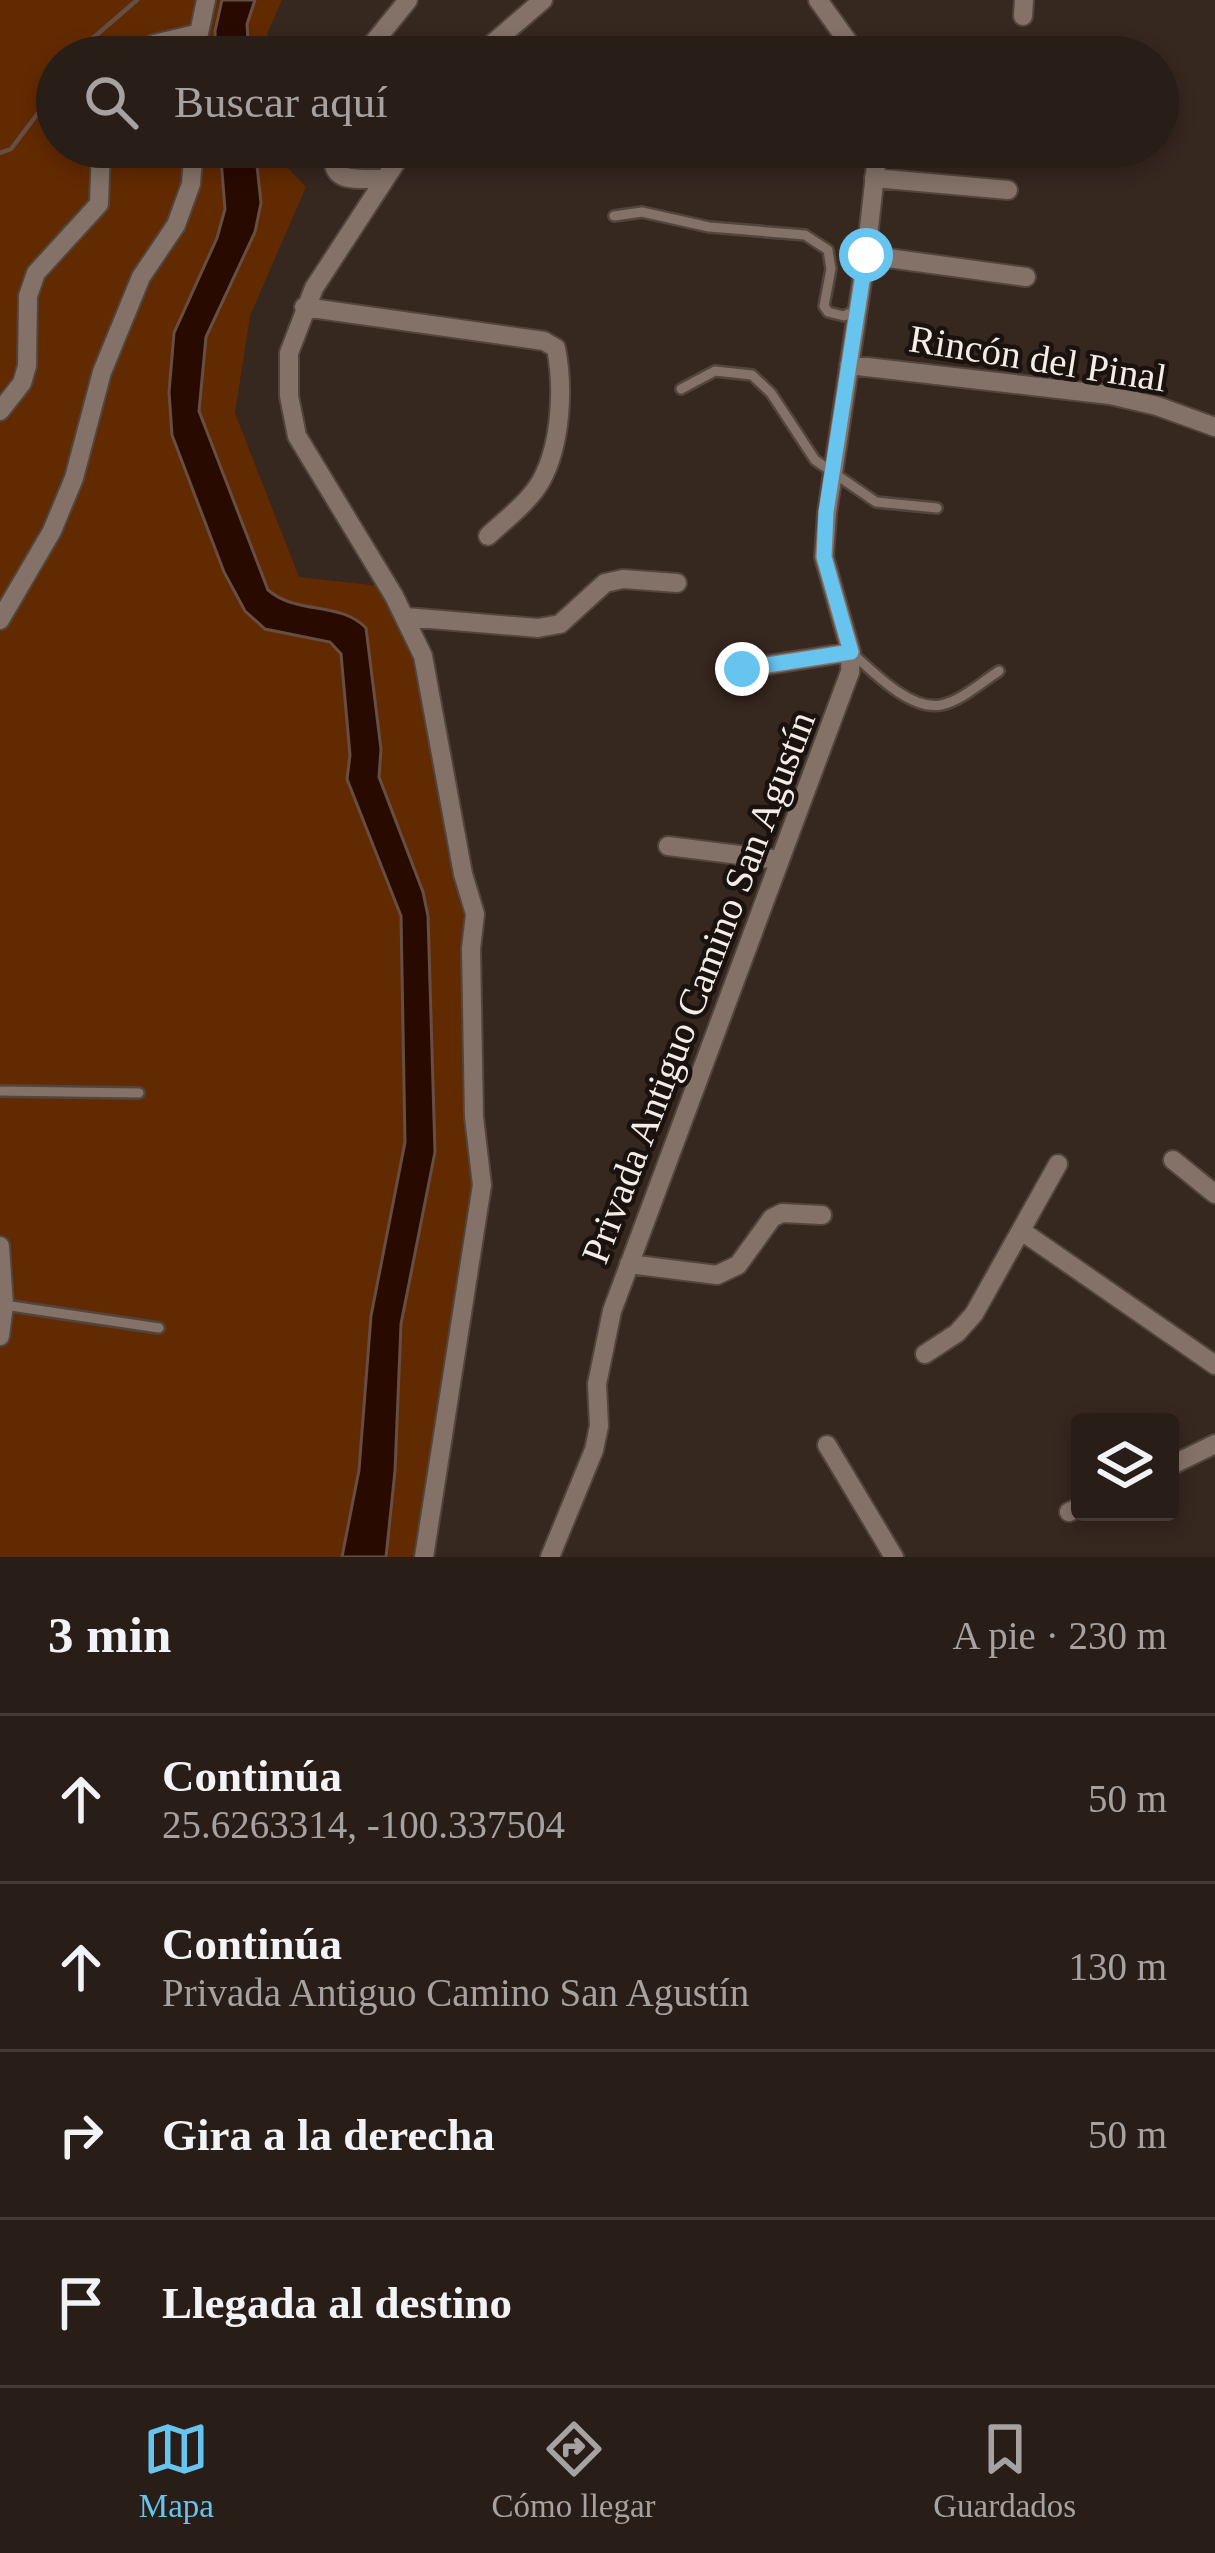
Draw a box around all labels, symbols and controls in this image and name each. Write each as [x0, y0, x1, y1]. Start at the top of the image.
search box [36, 36, 1179, 168]
icon: search [78, 69, 144, 135]
text: Buscar aquí [174, 77, 388, 127]
route start [839, 228, 893, 282]
street label: Rincón del Pinal [906, 316, 1170, 400]
route end [715, 642, 769, 696]
street label: Privada Antiguo Camino San Agustín [573, 705, 824, 1269]
map controls [1071, 1413, 1179, 1521]
button: layers [1071, 1413, 1179, 1521]
text: 3 min [48, 1607, 171, 1663]
text: A pie · 230 m [953, 1614, 1167, 1657]
text: Continúa [162, 1751, 342, 1801]
icon: ahead [48, 1766, 114, 1832]
text: 50 m [1088, 1777, 1167, 1820]
text: 25.6263314, -100.337504 [162, 1803, 565, 1846]
text: Continúa [162, 1919, 342, 1969]
icon: ahead [48, 1934, 114, 2000]
text: 130 m [1068, 1945, 1167, 1988]
text: Privada Antiguo Camino San Agustín [162, 1971, 749, 2014]
icon: right [48, 2102, 114, 2168]
text: Gira a la derecha [162, 2110, 495, 2160]
text: 50 m [1088, 2113, 1167, 2156]
icon: arrive [48, 2270, 114, 2336]
text: Llegada al destino [162, 2278, 512, 2328]
tab: Mapa [139, 2416, 214, 2525]
tab: Cómo llegar [492, 2416, 656, 2525]
tab: Guardados [933, 2416, 1076, 2525]

